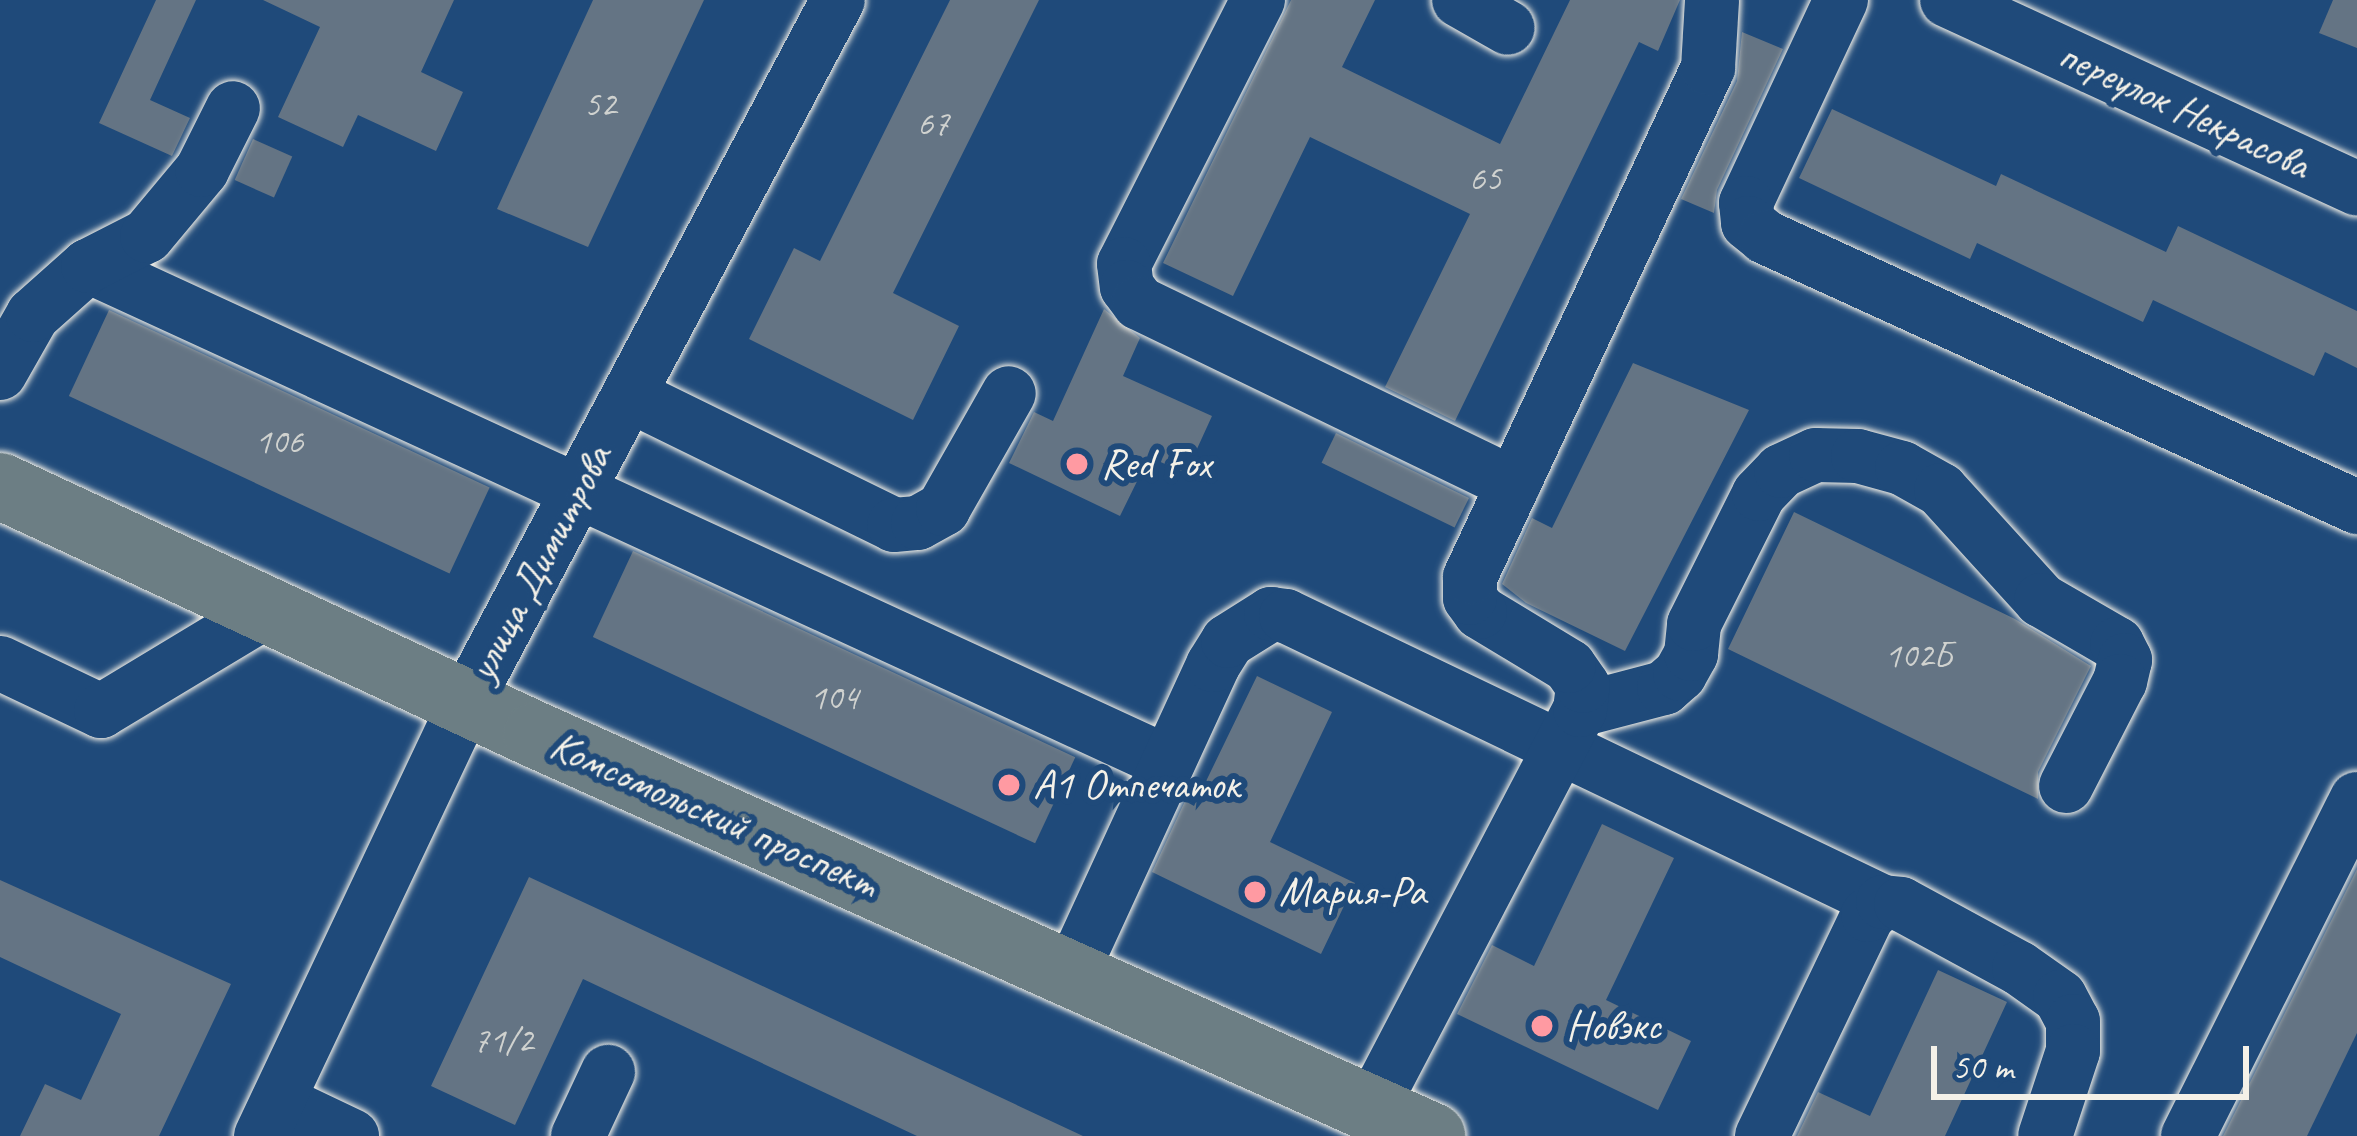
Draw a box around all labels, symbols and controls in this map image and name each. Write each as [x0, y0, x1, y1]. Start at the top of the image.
street label: переулок Некрасова [2049, 29, 2319, 191]
house number: 52 [584, 83, 616, 127]
house number: 67 [917, 102, 949, 146]
house number: 65 [1469, 157, 1501, 201]
house number: 106 [255, 420, 303, 464]
street label: улица Димитрова [456, 435, 624, 691]
place label: Red Fox [1101, 439, 1211, 489]
marker: Red Fox [1064, 451, 1090, 477]
house number: 102Б [1885, 634, 1951, 678]
house number: 104 [810, 676, 858, 720]
street label: Комсомольский проспект [542, 720, 886, 910]
place label: А1 Отпечаток [1033, 760, 1239, 810]
marker: А1 Отпечаток [996, 772, 1022, 798]
place label: Мария-Ра [1279, 867, 1426, 917]
marker: Мария-Ра [1242, 879, 1268, 905]
place label: Новэкс [1566, 1001, 1660, 1051]
marker: Новэкс [1529, 1013, 1555, 1039]
house number: 71/2 [473, 1019, 533, 1063]
scale bar [1937, 1022, 2255, 1096]
text: 50 m [1952, 1044, 2013, 1090]

